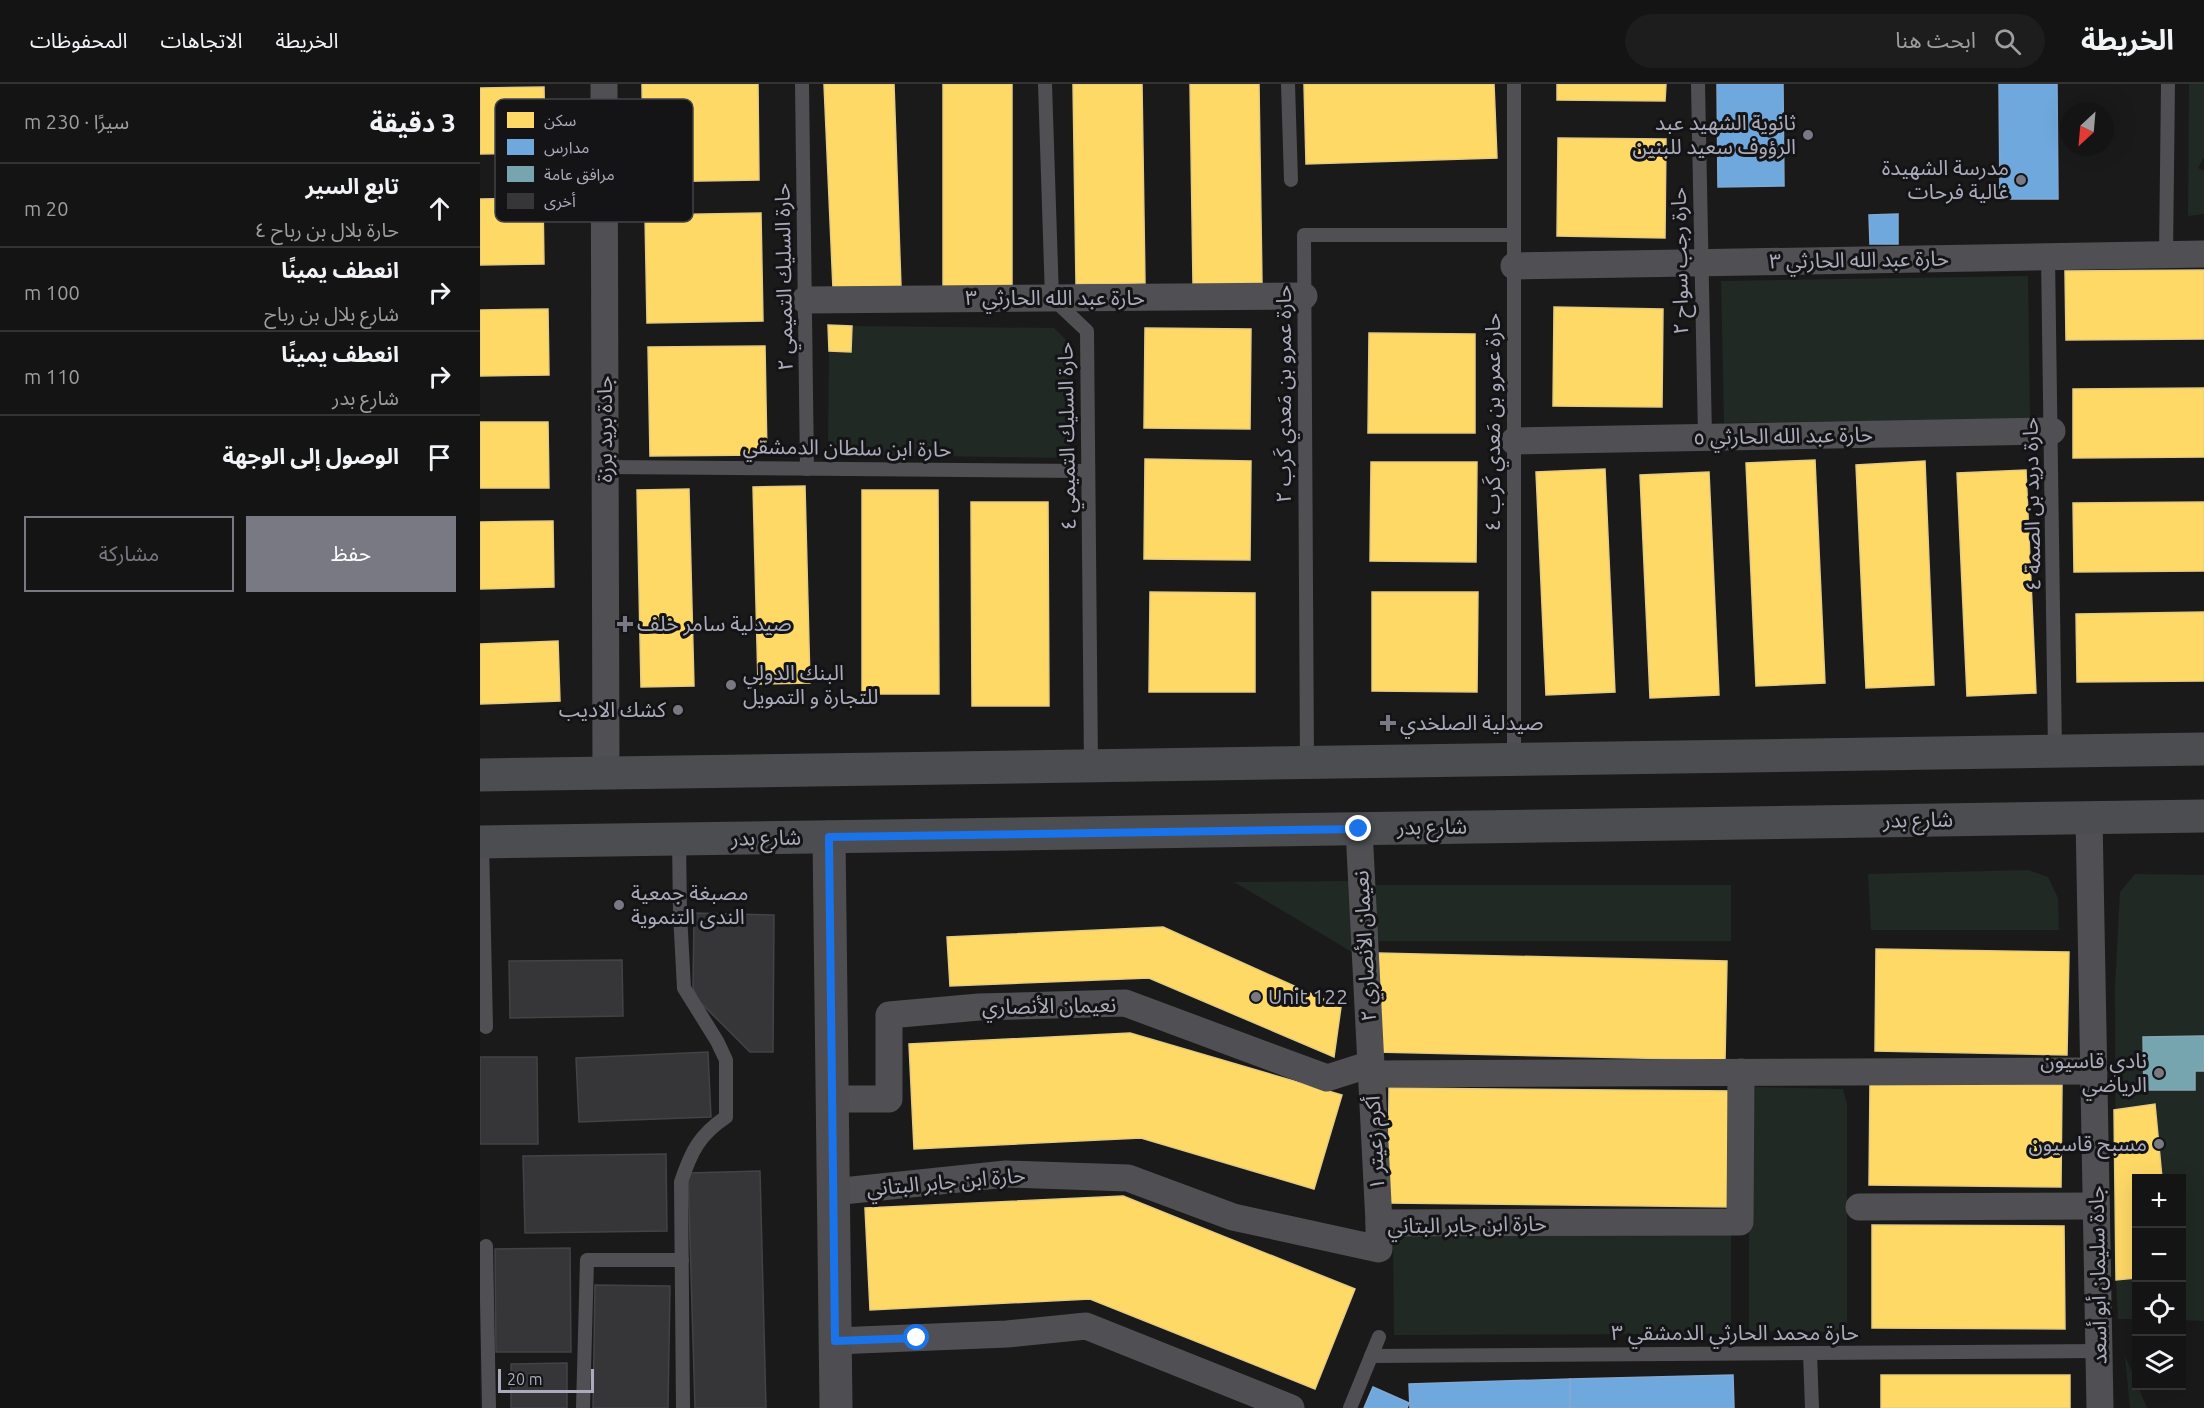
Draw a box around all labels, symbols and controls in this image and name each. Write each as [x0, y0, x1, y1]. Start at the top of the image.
search box [1625, 14, 2045, 68]
text: الخريطة [2081, 24, 2174, 55]
icon: search [1991, 25, 2024, 58]
text: ابحث هنا [1895, 27, 1976, 52]
text: المحفوظات [30, 28, 127, 52]
text: الاتجاهات [160, 28, 242, 52]
text: الخريطة [275, 28, 338, 52]
legend [495, 99, 693, 222]
north arrow [2060, 102, 2114, 156]
text: 3 دقيقة [370, 108, 456, 137]
text: سيرًا · 230 m [24, 110, 129, 133]
place label: ثانوية الشهيد عبد الرؤوف سعيد للبنين [1632, 110, 1796, 159]
text: سكن [544, 111, 576, 130]
marker: ثانوية الشهيد عبد الرؤوف سعيد للبنين [1801, 128, 1815, 142]
text: مدارس [544, 138, 589, 157]
place label: مدرسة الشهيدة غالية فرحات [1882, 155, 2009, 204]
text: مرافق عامة [544, 165, 615, 185]
text: تابع السير [306, 173, 399, 198]
marker: مدرسة الشهيدة غالية فرحات [2014, 173, 2028, 187]
street label: حارة السليك التميمي ٢ [769, 183, 802, 371]
street label: حارة رجب سواح ٢ [1666, 187, 1696, 335]
icon: ahead [423, 192, 456, 225]
text: أخرى [544, 192, 576, 211]
text: 20 m [24, 197, 68, 220]
text: حارة بلال بن رباح ٤ [255, 218, 399, 241]
street label: حارة عبد الله الحارثي ٣ [1769, 245, 1949, 277]
text: انعطف يمينًا [281, 257, 399, 282]
icon: right [423, 276, 456, 309]
text: 100 m [24, 281, 80, 304]
street label: حارة عبد الله الحارثي ٣ [965, 285, 1145, 314]
street label: حارة عمرو بن مَعدي كَرب ٢ [1271, 285, 1300, 503]
text: شارع بلال بن رباح [264, 302, 399, 325]
street label: حارة عمرو بن مَعدي كَرب ٤ [1480, 313, 1509, 531]
text: انعطف يمينًا [281, 341, 399, 366]
street label: حارة السليك التميمي ٤ [1052, 342, 1085, 530]
icon: right [423, 360, 456, 393]
text: 110 m [24, 365, 80, 388]
street label: جادة بريد برزة [592, 376, 617, 482]
text: شارع بدر [332, 386, 399, 409]
street label: حارة دريد بن الصمة ٤ [2017, 417, 2046, 591]
street label: حارة عبد الله الحارثي ٥ [1693, 421, 1873, 453]
street label: حارة ابن سلطان الدمشقي [742, 433, 952, 466]
icon: arrive [423, 441, 456, 474]
text: الوصول إلى الوجهة [222, 443, 399, 468]
button: مشاركة [24, 516, 234, 592]
button: حفظ [246, 516, 456, 592]
place label: صيدلية سامر خلف [637, 611, 792, 636]
marker: صيدلية سامر خلف [618, 617, 632, 631]
place label: البنك الدولي للتجارة و التمويل [743, 660, 878, 709]
marker: البنك الدولي للتجارة و التمويل [724, 678, 738, 692]
place label: كشك الاديب [559, 697, 666, 721]
marker: كشك الاديب [671, 703, 685, 717]
place label: صيدلية الصلخدي [1400, 710, 1544, 739]
marker: صيدلية الصلخدي [1381, 716, 1395, 730]
street label: شارع بدر [1882, 806, 1953, 836]
street label: شارع بدر [1396, 813, 1467, 843]
route end [1345, 815, 1371, 841]
street label: شارع بدر [730, 824, 801, 854]
street label: نعيمان الأنصاري ٢ [1348, 870, 1385, 1022]
place label: مصبغة جمعية الندى التنموية [631, 880, 749, 929]
marker: مصبغة جمعية الندى التنموية [612, 898, 626, 912]
place label: Unit 122 [1268, 984, 1348, 1008]
marker: Unit 122 [1249, 990, 1263, 1004]
street label: نعيمان الأنصاري [982, 992, 1116, 1023]
place label: نادي قاسيون الرياضي [2040, 1048, 2147, 1101]
marker: نادي قاسيون الرياضي [2152, 1066, 2166, 1080]
street label: أكرم زعيتر ١ [1360, 1095, 1393, 1191]
place label: مسبح قاسيون [2028, 1131, 2147, 1159]
marker: مسبح قاسيون [2152, 1137, 2166, 1151]
street label: حارة ابن جابر البتاني [865, 1162, 1027, 1205]
map controls [2132, 1174, 2186, 1390]
button: + [2132, 1174, 2186, 1228]
street label: جادة سليمان أبو أسعد [2083, 1185, 2112, 1365]
street label: حارة ابن جابر البتاني [1387, 1211, 1547, 1242]
button: − [2132, 1228, 2186, 1282]
button: locate [2132, 1282, 2186, 1336]
street label: حارة محمد الحارثي الدمشقي ٣ [1611, 1320, 1859, 1349]
route start [903, 1324, 929, 1350]
button: layers [2132, 1336, 2186, 1390]
scale bar [498, 1366, 594, 1394]
text: 20 m [507, 1370, 543, 1388]

